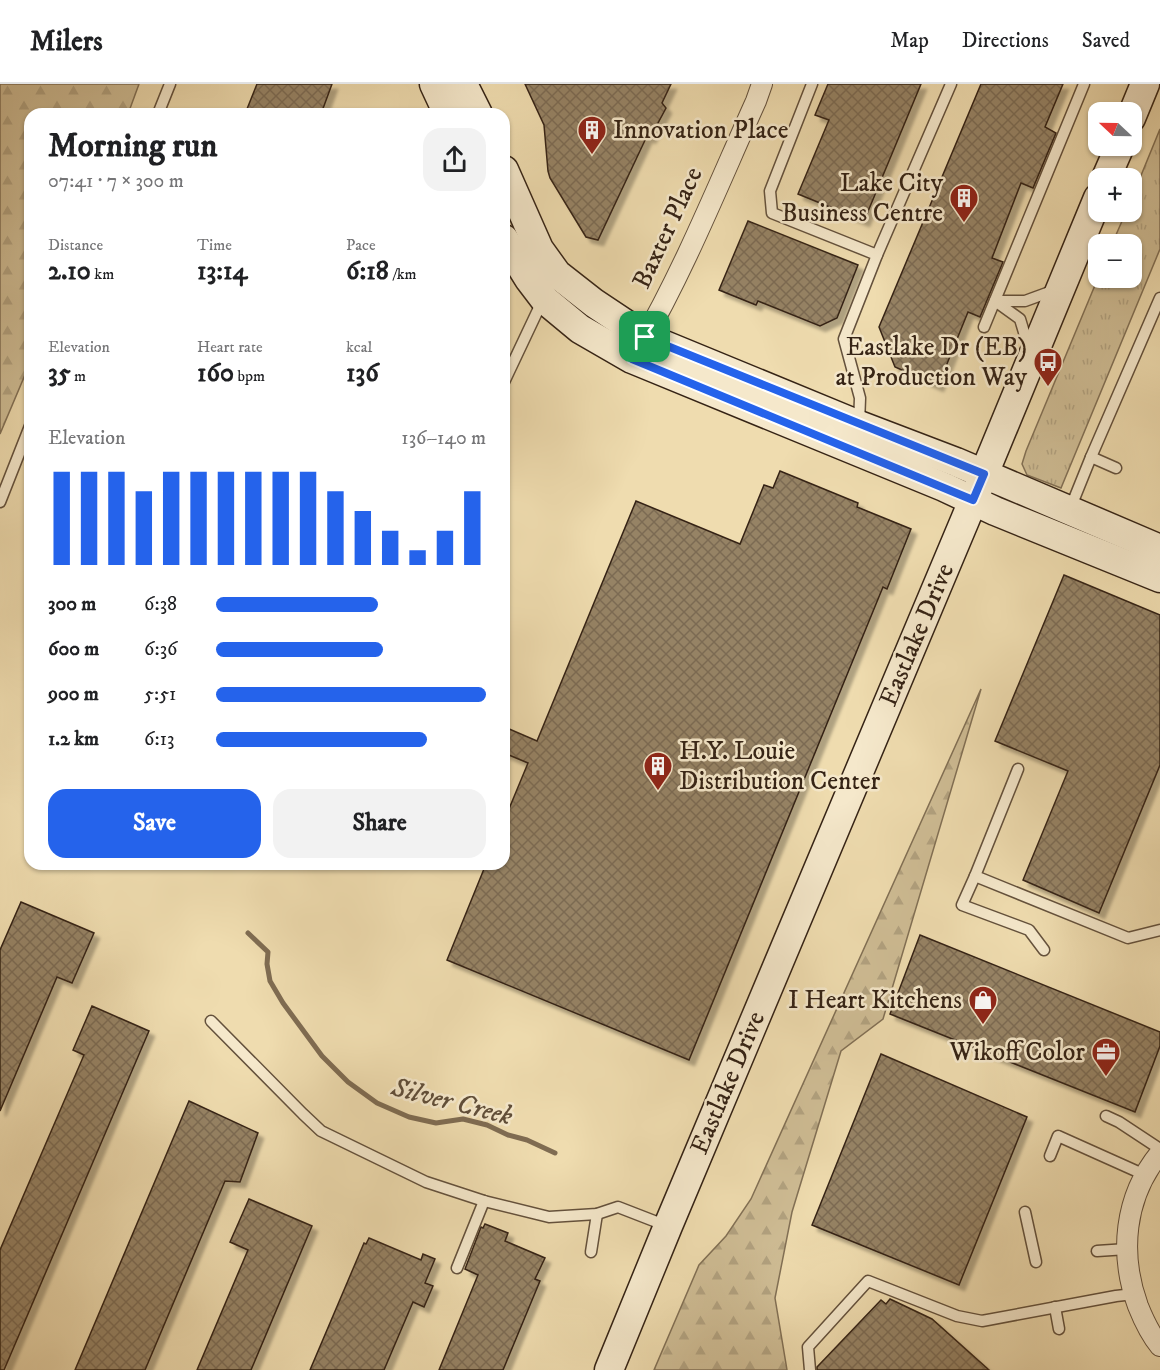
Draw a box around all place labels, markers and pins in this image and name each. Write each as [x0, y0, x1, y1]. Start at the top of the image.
building icon: Innovation Place [576, 114, 608, 156]
place label: Innovation Place [613, 114, 789, 147]
place label: Lake City Business Centre [781, 167, 944, 230]
building icon: Lake City Business Centre [948, 182, 980, 224]
pin [619, 311, 670, 362]
place label: Eastlake Dr (EB) at Production Way [836, 331, 1028, 394]
bus stop icon: Eastlake Dr (EB) at Production Way [1032, 346, 1064, 388]
place label: H.Y. Louie Distribution Center [679, 735, 881, 798]
building icon: H.Y. Louie Distribution Center [642, 750, 674, 792]
place label: I Heart Kitchens [788, 984, 962, 1017]
shop icon: I Heart Kitchens [967, 984, 999, 1026]
place label: Wikoff Color [948, 1036, 1085, 1069]
office icon: Wikoff Color [1090, 1036, 1122, 1078]

